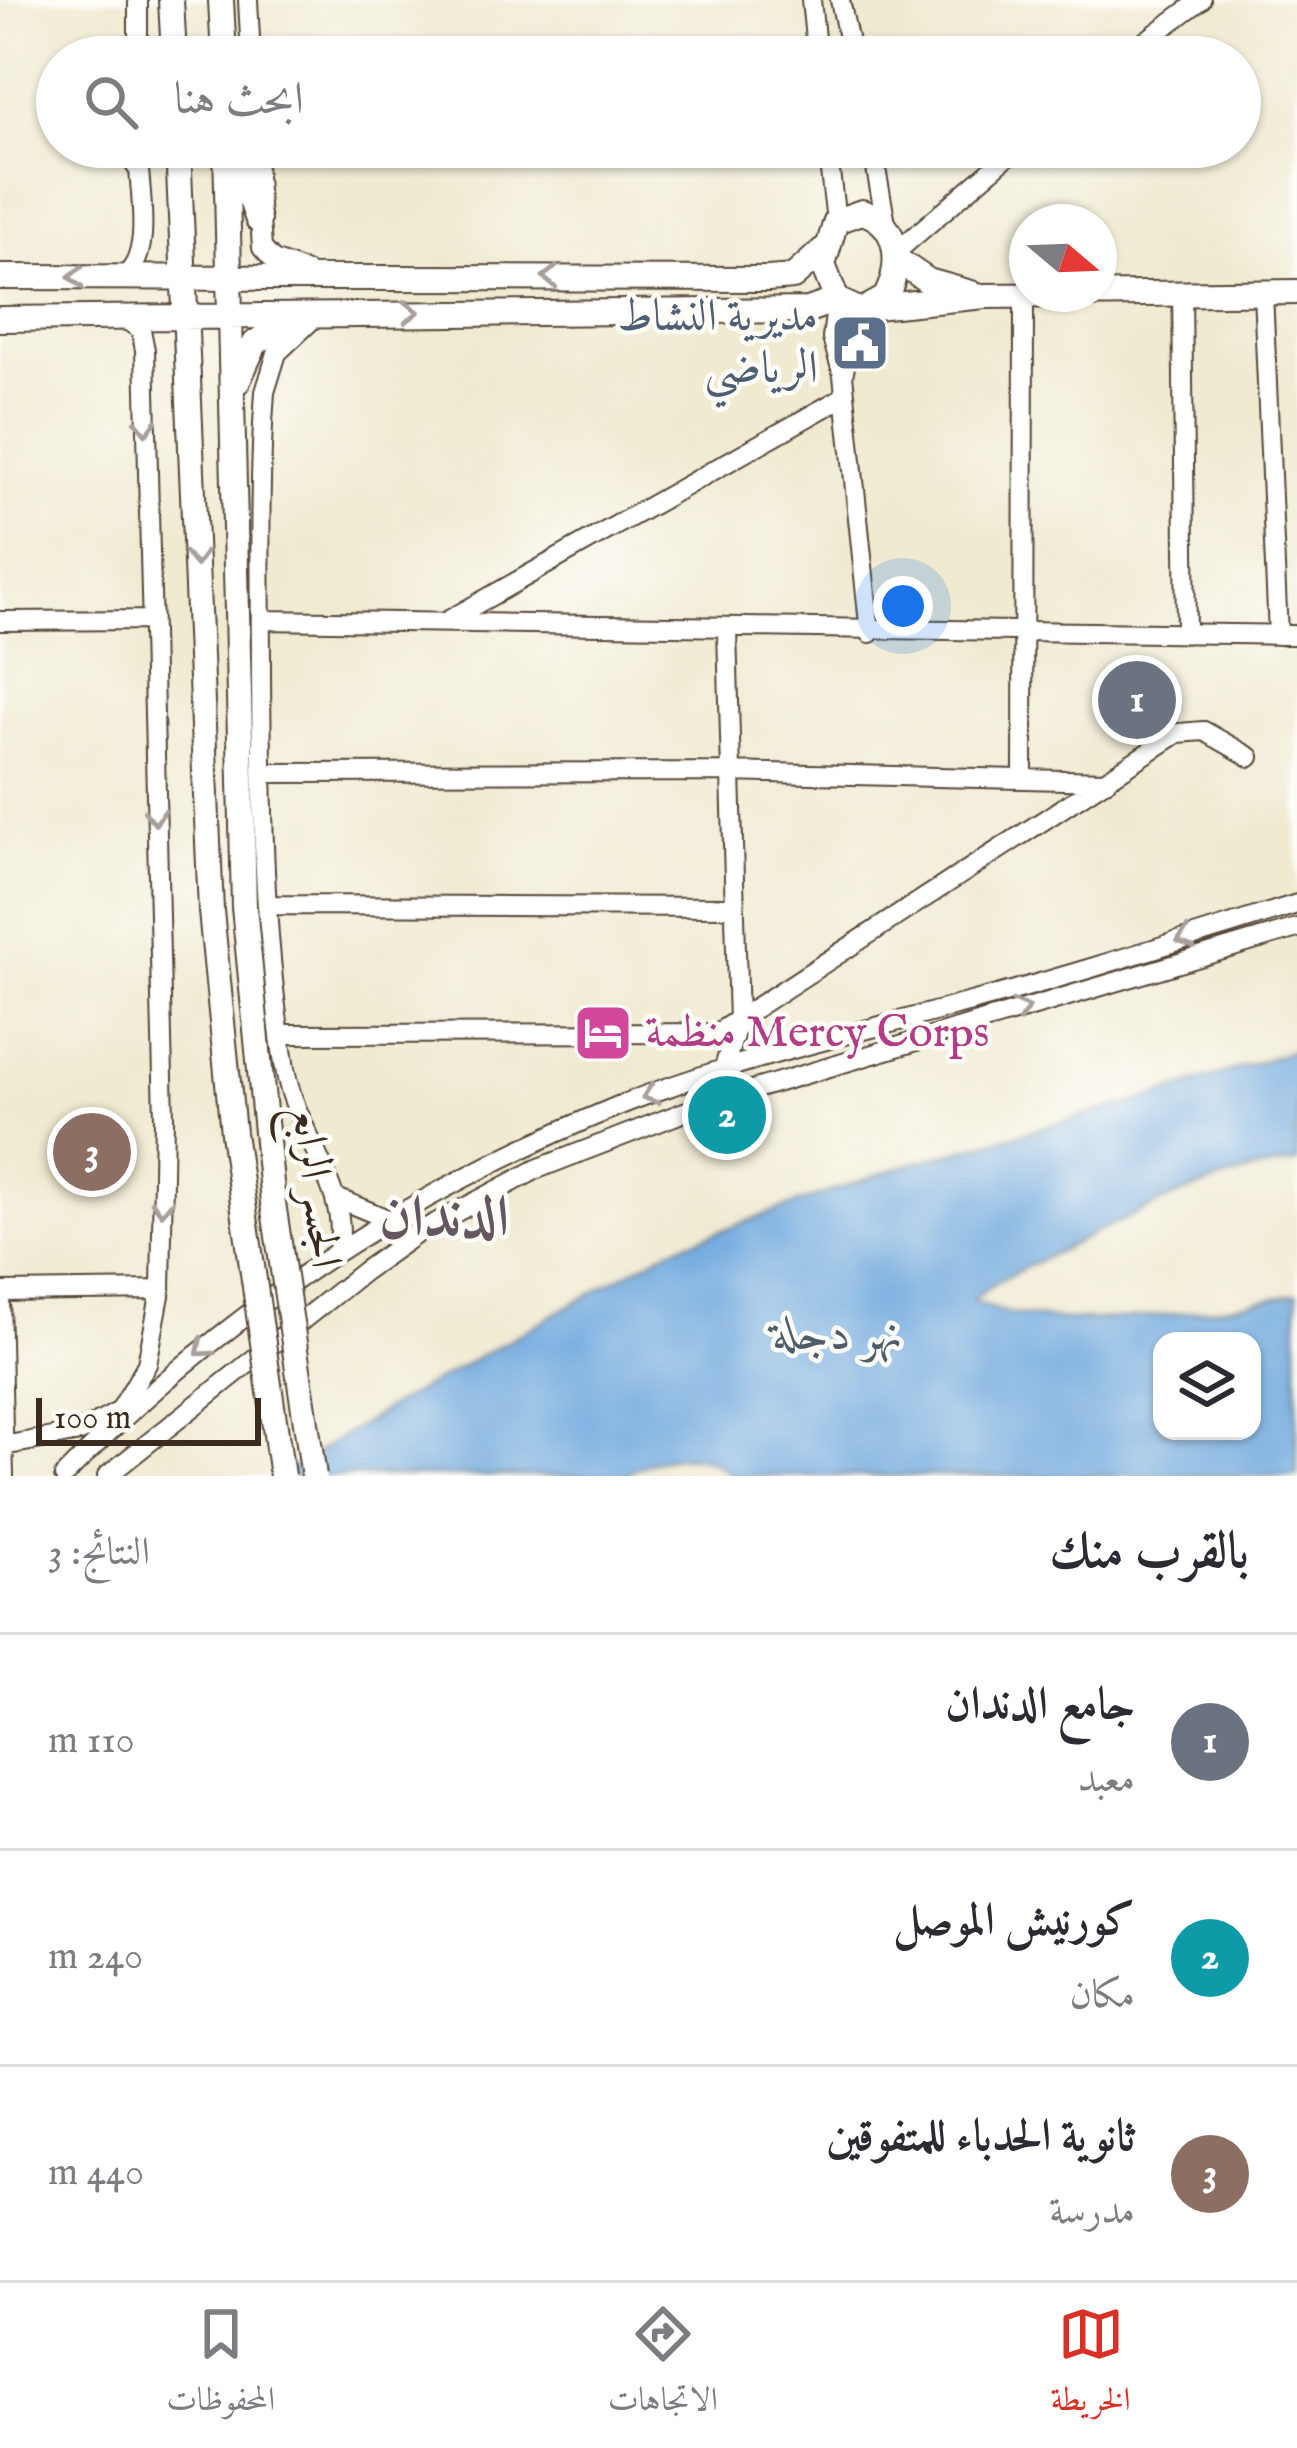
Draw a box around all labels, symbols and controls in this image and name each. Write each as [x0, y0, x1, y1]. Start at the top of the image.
search box [36, 36, 1261, 168]
icon: search [78, 69, 144, 135]
text: ابحث هنا [174, 72, 304, 129]
north arrow [1009, 204, 1117, 312]
one-way arrow [66, 264, 84, 290]
one-way arrow [540, 264, 558, 290]
place label: مديرية النشاط الرياضي [617, 289, 818, 408]
one-way arrow [403, 299, 421, 325]
public building icon: مديرية النشاط الرياضي [829, 312, 891, 374]
one-way arrow [133, 418, 159, 437]
one-way arrow [183, 549, 209, 568]
your location [873, 576, 933, 636]
pin: 1 [1098, 655, 1176, 745]
one-way arrow [142, 808, 168, 827]
one-way arrow [1175, 924, 1196, 949]
one-way arrow [1011, 998, 1032, 1023]
hotel icon: منظمة Mercy Corps [572, 1002, 634, 1064]
place label: منظمة Mercy Corps [645, 1005, 989, 1062]
pin: 2 [688, 1070, 766, 1160]
one-way arrow [641, 1081, 662, 1105]
street label: الجسر الرابع [268, 1103, 353, 1273]
pin: 3 [53, 1107, 131, 1197]
district label: الدندان [379, 1183, 509, 1256]
one-way arrow [150, 1198, 176, 1217]
water label: نهر دجلة [766, 1306, 904, 1366]
map controls [1153, 1332, 1261, 1440]
button: layers [1153, 1332, 1261, 1440]
one-way arrow [195, 1334, 217, 1356]
scale bar [36, 1392, 261, 1445]
text: 100 m [54, 1398, 131, 1440]
text: بالقرب منك [1049, 1521, 1249, 1586]
text: النتائج: 3 [48, 1529, 150, 1578]
text: جامع الدندان [945, 1677, 1135, 1734]
text: 110 m [48, 1717, 135, 1766]
text: 1 [1203, 1717, 1217, 1766]
text: معبد [1078, 1756, 1135, 1805]
text: كورنيش الموصل [893, 1893, 1135, 1950]
text: 240 m [48, 1933, 143, 1982]
text: 2 [1201, 1933, 1219, 1982]
text: مكان [1070, 1972, 1135, 2021]
text: ثانوية الحدباء للمتفوقين [827, 2109, 1135, 2166]
text: 440 m [48, 2149, 144, 2198]
text: 3 [1203, 2149, 1217, 2198]
text: مدرسة [1049, 2188, 1135, 2237]
tab: المحفوظات [166, 2301, 275, 2431]
tab: الاتجاهات [608, 2301, 718, 2431]
tab: الخريطة [1050, 2301, 1131, 2431]

